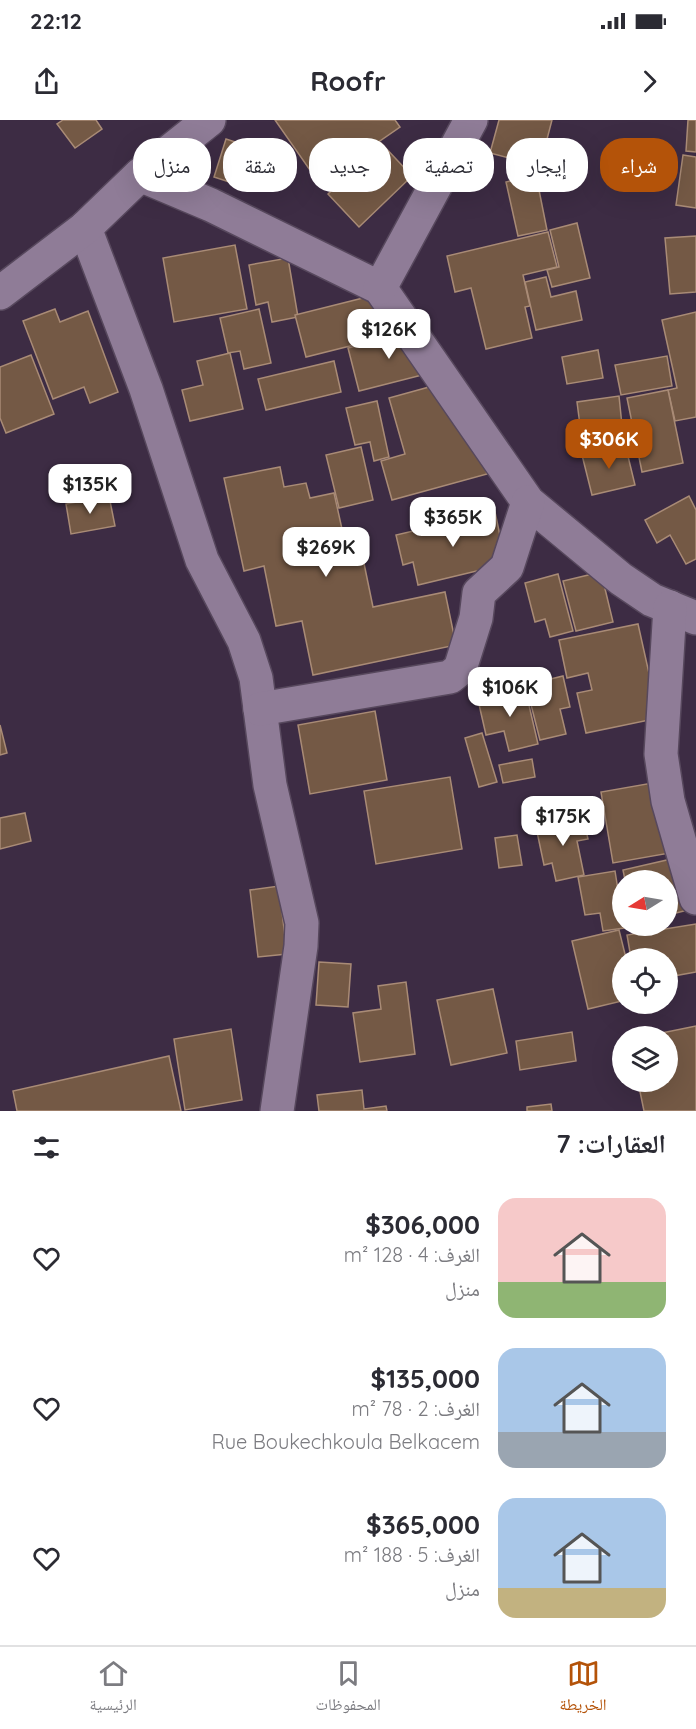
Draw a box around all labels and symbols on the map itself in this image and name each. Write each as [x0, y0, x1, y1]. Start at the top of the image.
pin: $126K [347, 309, 431, 360]
pin: $306K [567, 419, 651, 470]
pin: $135K [48, 464, 132, 515]
pin: $365K [411, 497, 495, 548]
pin: $269K [284, 527, 368, 578]
pin: $106K [468, 667, 552, 718]
pin: $175K [521, 796, 605, 847]
north arrow [612, 870, 678, 936]

